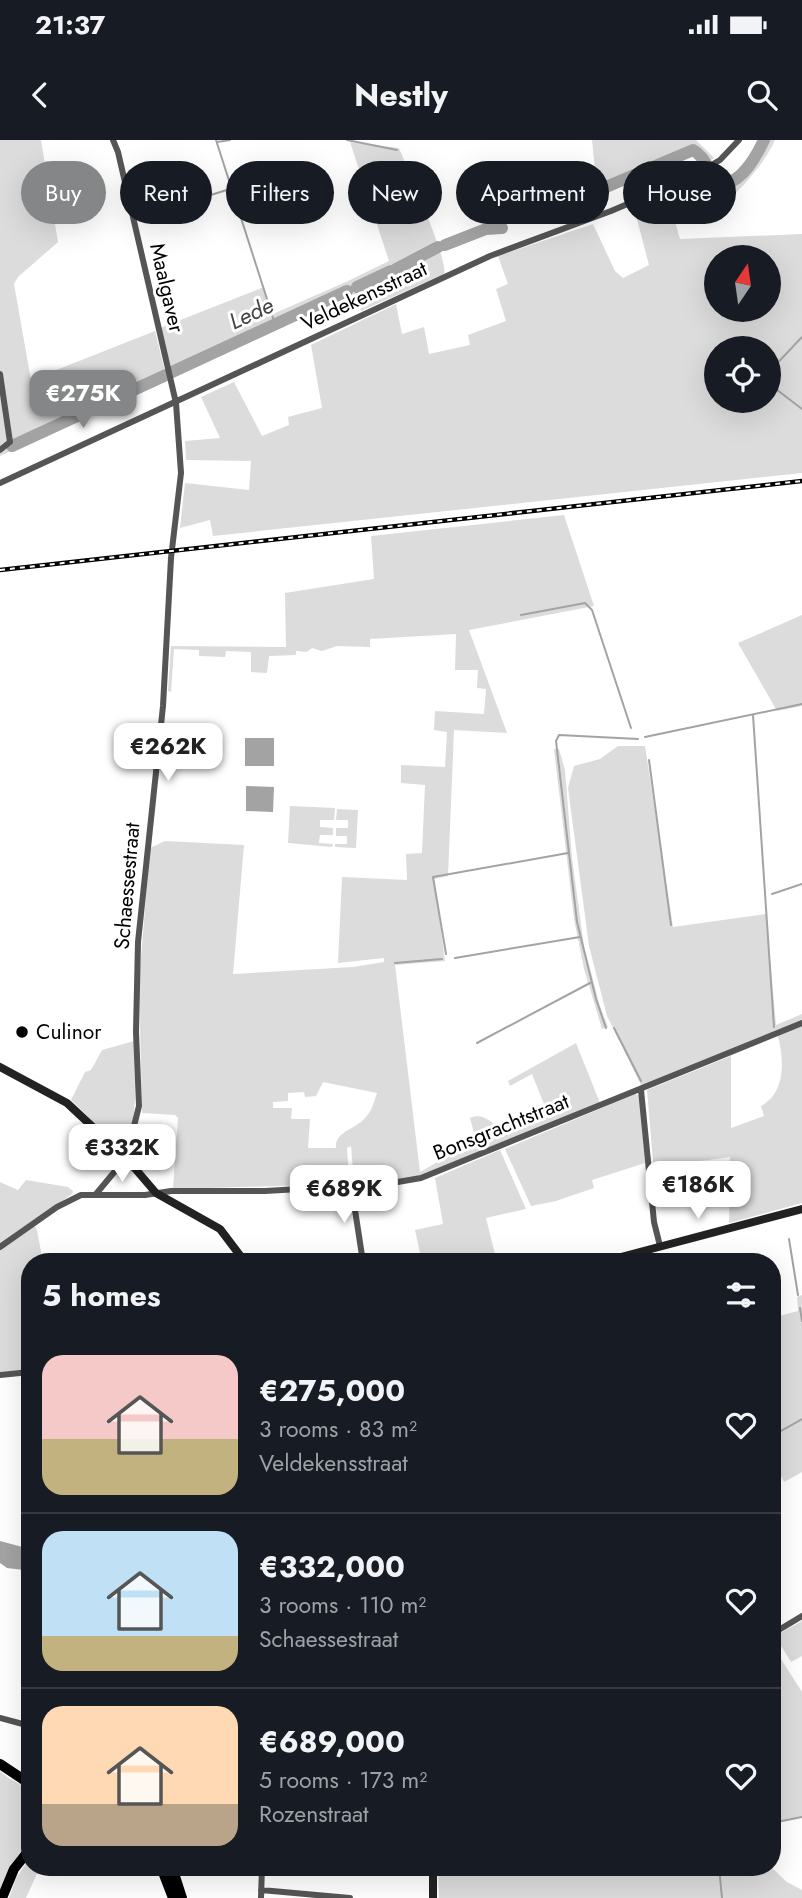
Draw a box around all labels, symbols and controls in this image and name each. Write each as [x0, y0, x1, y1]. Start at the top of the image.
text: 21:37 [35, 6, 105, 44]
text: Nestly [354, 72, 448, 118]
icon: back [21, 76, 59, 114]
icon: search [743, 76, 781, 114]
chip: Buy [21, 161, 106, 224]
chip: Rent [120, 161, 212, 224]
chip: Filters [226, 161, 334, 224]
chip: New [348, 161, 442, 224]
chip: Apartment [456, 161, 609, 224]
chip: House [623, 161, 736, 224]
street label: Maalgaver [142, 240, 192, 336]
north arrow [704, 245, 780, 322]
map controls [704, 245, 781, 413]
street label: Veldekensstraat [296, 254, 432, 338]
water label: Lede [223, 288, 279, 338]
button: locate [704, 336, 781, 413]
pin: €275K [34, 370, 132, 430]
text: €275K [46, 376, 120, 410]
pin: €262K [119, 724, 217, 783]
text: €262K [130, 729, 206, 763]
street label: Schaessestraat [107, 821, 147, 951]
place label: Culinor [36, 1017, 102, 1047]
marker: Culinor [14, 1024, 30, 1040]
street label: Bonsgrachtstraat [429, 1086, 573, 1168]
pin: €332K [73, 1124, 171, 1184]
text: €332K [85, 1130, 159, 1164]
pin: €186K [649, 1161, 747, 1221]
pin: €689K [295, 1166, 393, 1225]
text: €186K [662, 1167, 734, 1201]
text: €689K [306, 1171, 382, 1205]
text: 5 homes [42, 1274, 161, 1317]
icon: filters [722, 1276, 760, 1314]
text: €275,000 [259, 1369, 405, 1412]
icon: home [98, 1383, 182, 1467]
icon: heart [722, 1406, 760, 1444]
text: 3 rooms · 83 m² [259, 1412, 417, 1446]
text: Veldekensstraat [259, 1446, 408, 1480]
text: €332,000 [259, 1545, 405, 1588]
icon: home [98, 1559, 182, 1643]
icon: heart [722, 1582, 760, 1620]
text: 3 rooms · 110 m² [259, 1588, 426, 1622]
text: Schaessestraat [259, 1622, 398, 1656]
text: €689,000 [259, 1720, 405, 1763]
icon: home [98, 1734, 182, 1818]
icon: heart [722, 1757, 760, 1795]
text: 5 rooms · 173 m² [259, 1763, 427, 1797]
text: Rozenstraat [259, 1797, 369, 1831]

